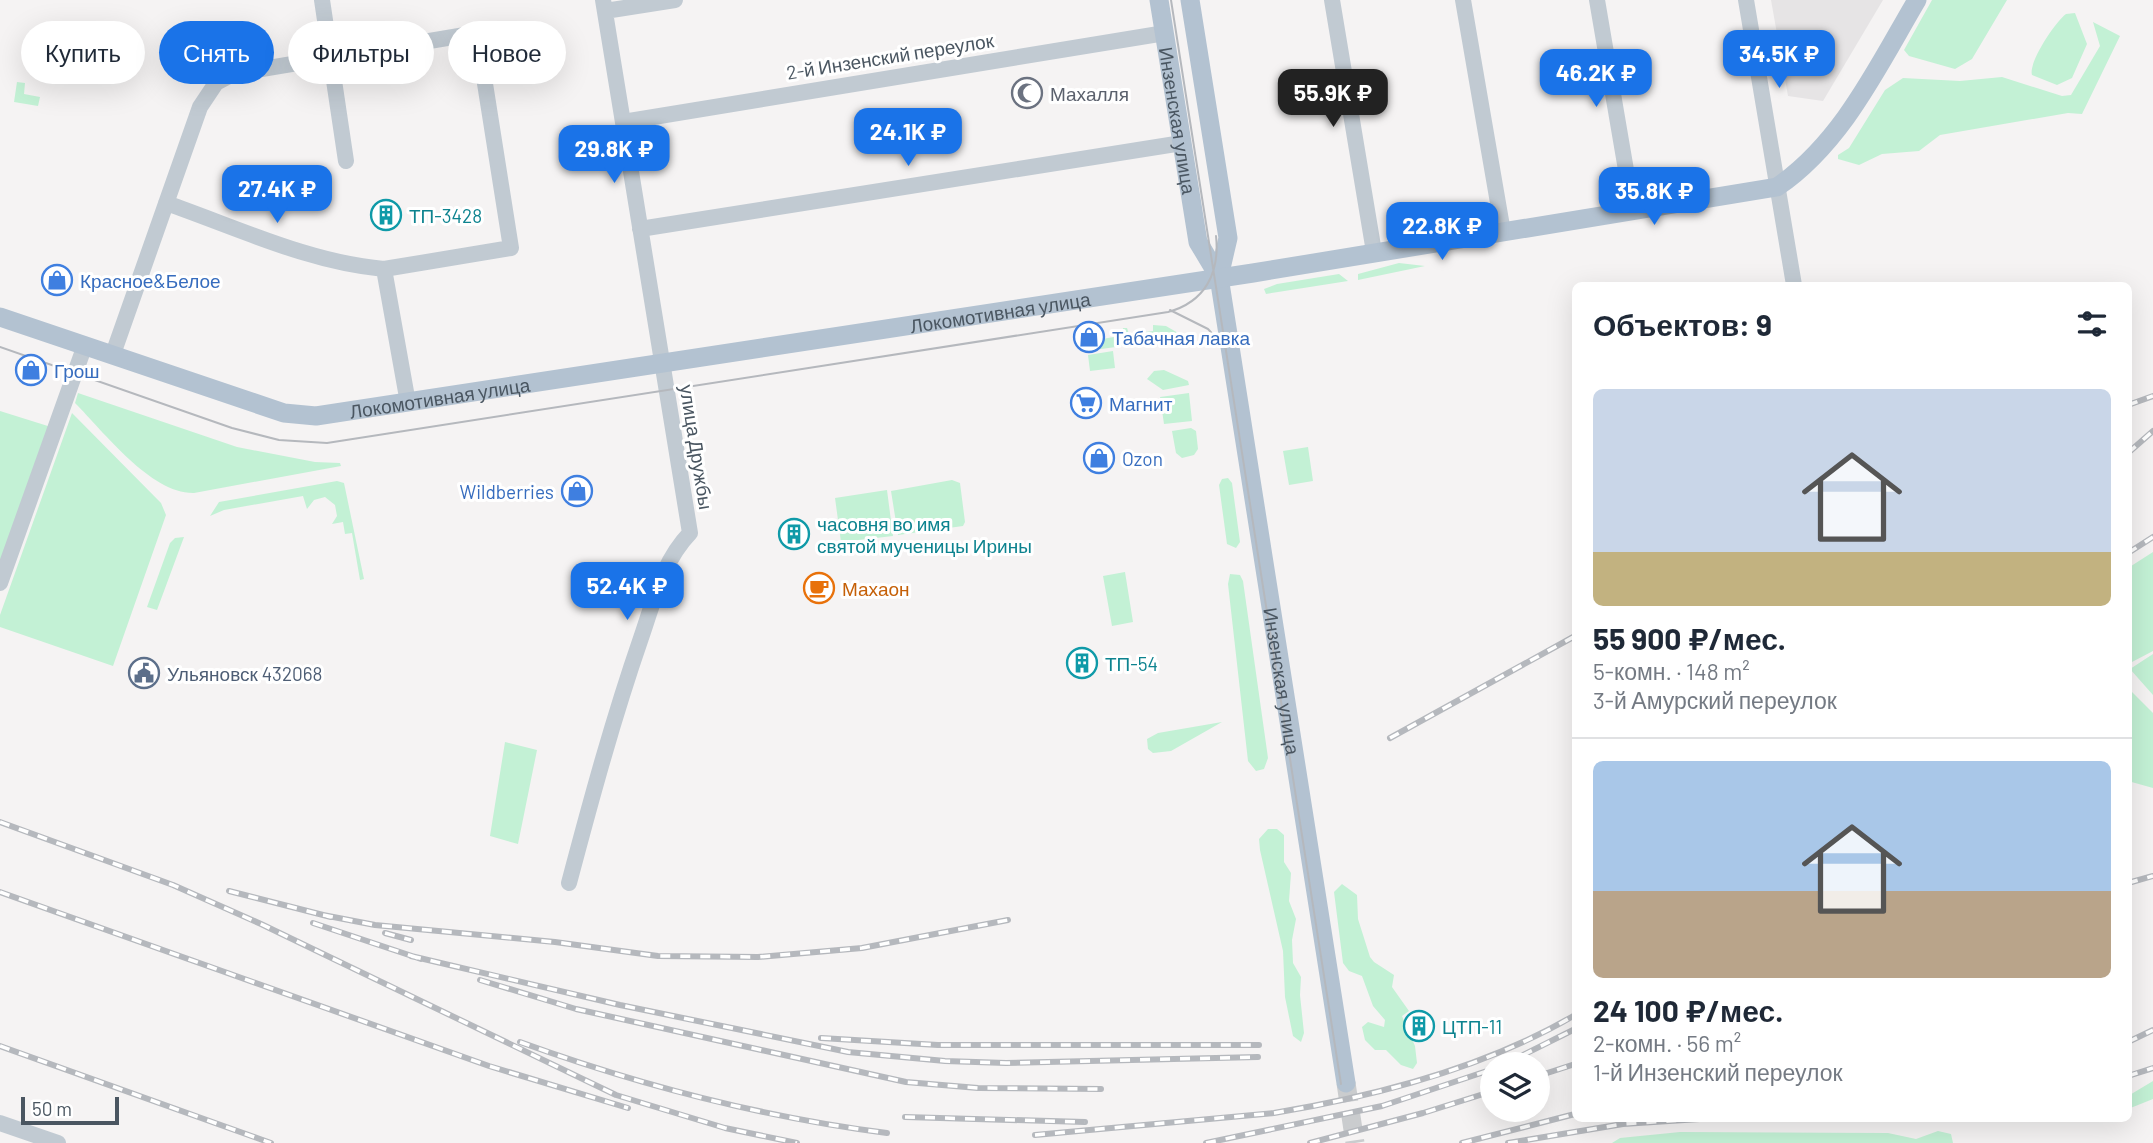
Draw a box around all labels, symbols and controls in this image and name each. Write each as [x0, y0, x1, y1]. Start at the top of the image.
chip: Купить [21, 21, 145, 84]
chip: Снять [159, 21, 274, 84]
chip: Фильтры [288, 21, 434, 84]
chip: Новое [448, 21, 566, 84]
street label: 2-й Инзенский переулок [785, 28, 996, 84]
pin: 34.5K ₽ [1714, 31, 1844, 90]
text: 34.5K ₽ [1739, 39, 1819, 67]
street label: Инзенская улица [1155, 45, 1202, 196]
pin: 46.2K ₽ [1531, 50, 1661, 109]
text: 46.2K ₽ [1556, 58, 1636, 86]
pin: 55.9K ₽ [1268, 69, 1398, 129]
mosque icon: Махалля [1010, 76, 1044, 110]
text: 55.9K ₽ [1294, 78, 1372, 106]
place label: Махалля [1050, 82, 1129, 105]
pin: 24.1K ₽ [843, 108, 973, 168]
text: 24.1K ₽ [870, 117, 946, 145]
pin: 29.8K ₽ [549, 125, 679, 185]
text: 29.8K ₽ [575, 134, 653, 162]
pin: 27.4K ₽ [212, 166, 342, 225]
pin: 35.8K ₽ [1589, 168, 1719, 227]
text: 27.4K ₽ [238, 174, 316, 202]
text: 35.8K ₽ [1615, 176, 1693, 204]
building icon: ТП-3428 [369, 198, 403, 232]
pin: 22.8K ₽ [1377, 202, 1507, 262]
place label: ТП-3428 [409, 204, 482, 227]
text: 22.8K ₽ [1402, 211, 1482, 239]
shop icon: Красное&Белое [40, 263, 74, 297]
place label: Красное&Белое [80, 269, 221, 292]
street label: Локомотивная улица [908, 286, 1092, 337]
icon: filters [2073, 305, 2111, 343]
text: Объектов: 9 [1593, 306, 1772, 342]
shop icon: Табачная лавка [1072, 320, 1106, 354]
place label: Табачная лавка [1112, 326, 1250, 349]
shop icon: Грош [14, 353, 48, 387]
place label: Грош [54, 359, 100, 382]
street label: Локомотивная улица [348, 372, 532, 422]
street label: улица Дружбы [676, 383, 718, 511]
supermarket icon: Магнит [1069, 386, 1103, 420]
place label: Магнит [1109, 392, 1173, 415]
icon: home [1789, 434, 1915, 560]
shop icon: Ozon [1082, 441, 1116, 475]
place label: Ozon [1122, 447, 1163, 470]
shop icon: Wildberries [560, 474, 594, 508]
place label: Wildberries [460, 480, 554, 503]
place label: часовня во имя святой мученицы Ирины [817, 512, 1032, 557]
building icon: часовня во имя святой мученицы Ирины [777, 517, 811, 551]
pin: 52.4K ₽ [562, 562, 692, 622]
text: 52.4K ₽ [587, 571, 667, 599]
cafe icon: Махаон [802, 571, 836, 605]
place label: Махаон [842, 577, 910, 600]
street label: Инзенская улица [1260, 606, 1306, 757]
text: 55 900 ₽/мес. [1593, 620, 1786, 656]
building icon: ТП-54 [1065, 646, 1099, 680]
place label: ТП-54 [1105, 652, 1158, 675]
public building icon: Ульяновск 432068 [127, 656, 161, 690]
text: 5-комн. · 148 m² [1593, 657, 1750, 685]
place label: Ульяновск 432068 [167, 662, 322, 685]
text: 3-й Амурский переулок [1593, 686, 1837, 714]
icon: home [1789, 806, 1915, 932]
text: 24 100 ₽/мес. [1593, 992, 1783, 1028]
building icon: ЦТП-11 [1402, 1009, 1436, 1043]
place label: ЦТП-11 [1442, 1015, 1502, 1038]
text: 2-комн. · 56 m² [1593, 1029, 1741, 1057]
map controls [1480, 1052, 1550, 1122]
button: layers [1480, 1052, 1550, 1122]
text: 1-й Инзенский переулок [1593, 1058, 1843, 1086]
scale bar [21, 1094, 119, 1126]
text: 50 m [32, 1097, 72, 1120]

